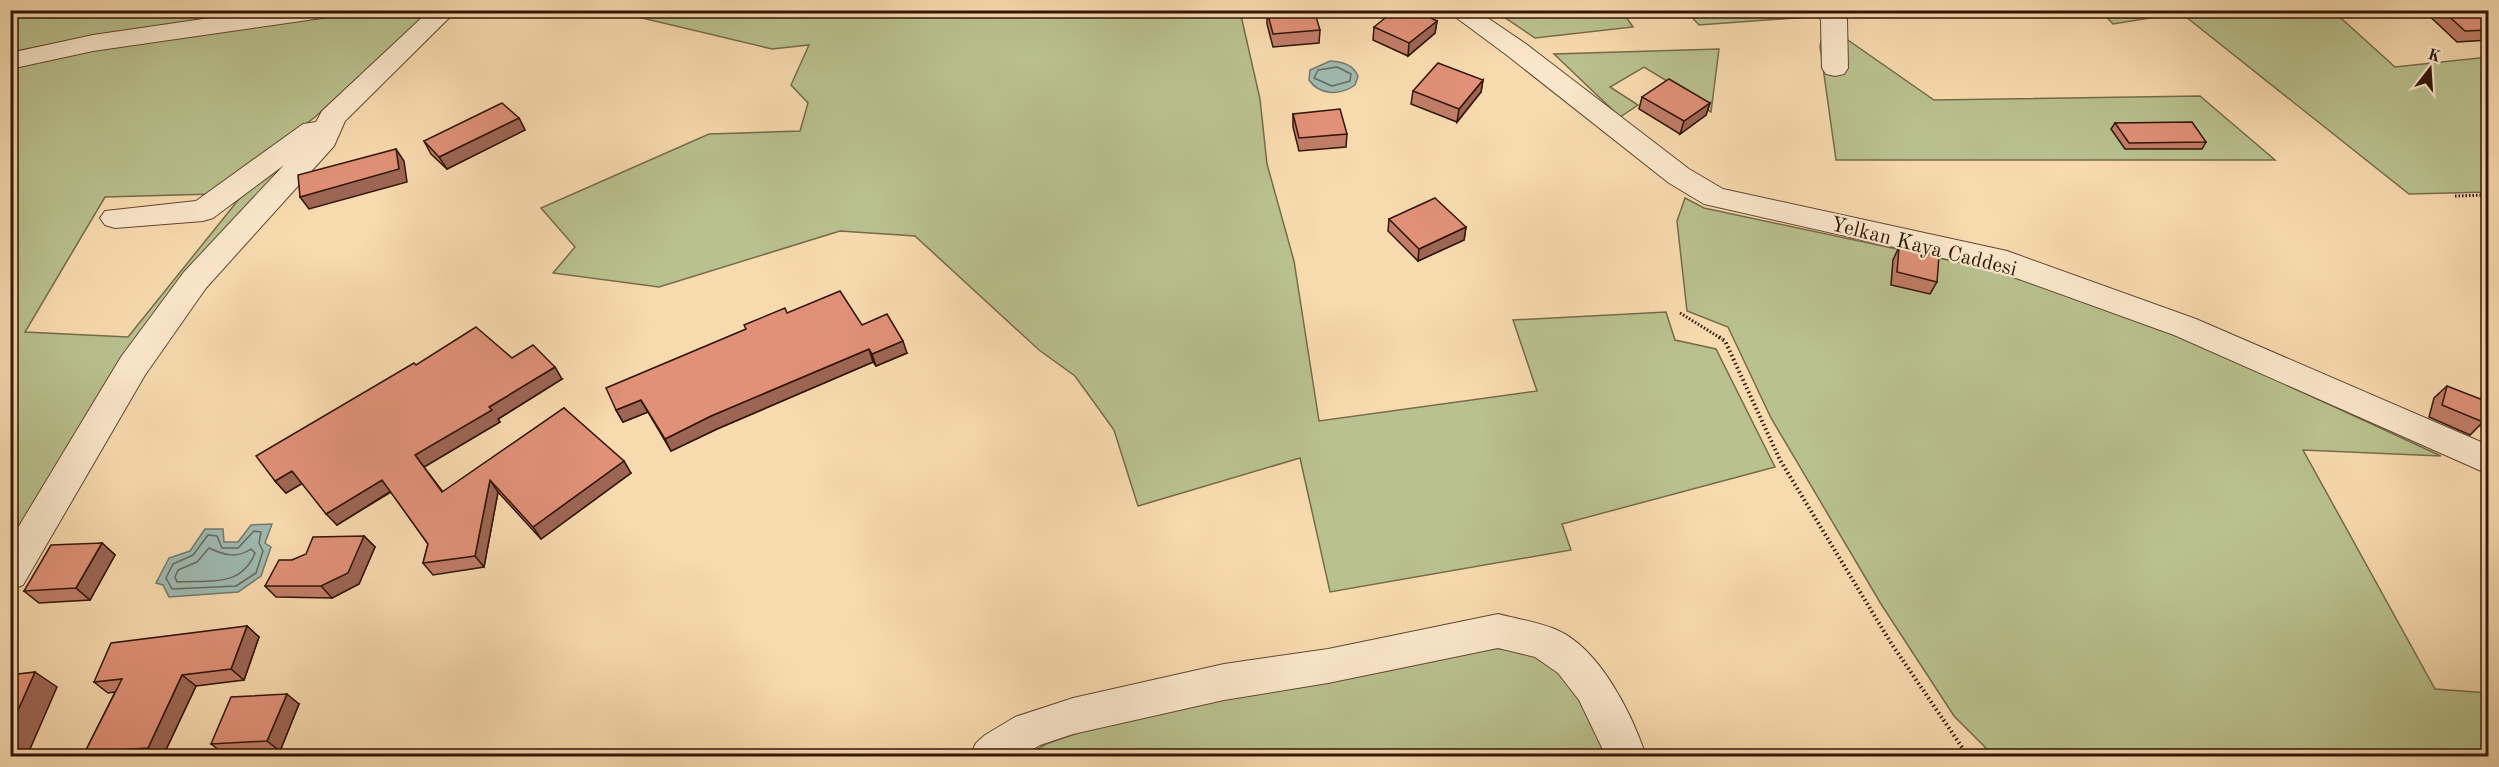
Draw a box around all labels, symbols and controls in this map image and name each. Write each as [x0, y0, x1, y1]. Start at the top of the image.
north arrow [2400, 39, 2460, 99]
text: K [2426, 47, 2442, 66]
street label: Yelkan Kaya Caddesi [1828, 214, 2019, 281]

